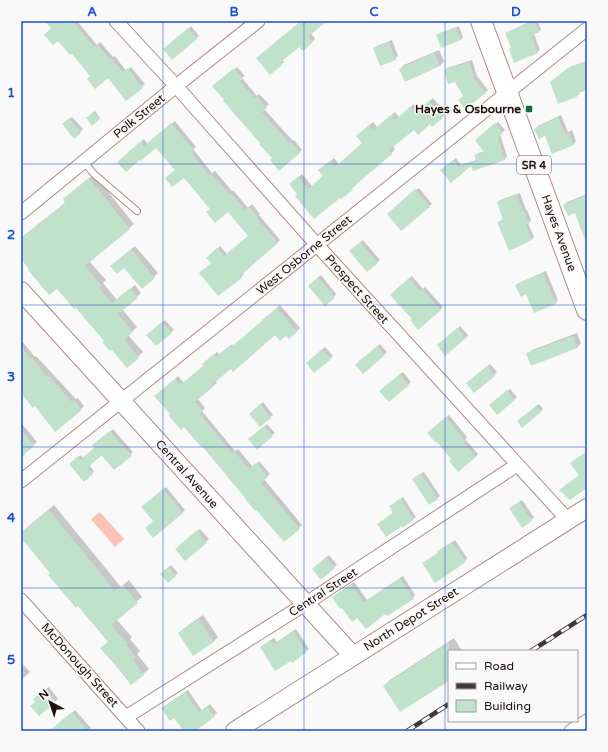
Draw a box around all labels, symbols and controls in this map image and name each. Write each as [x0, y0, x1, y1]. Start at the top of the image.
text: A [87, 4, 97, 20]
text: B [229, 4, 239, 20]
text: C [369, 4, 379, 20]
text: D [511, 4, 521, 20]
text: 1 [7, 85, 15, 101]
street label: Polk Street [110, 91, 168, 141]
place label: Hayes & Osbourne [415, 102, 521, 117]
marker: Hayes & Osbourne [524, 104, 534, 114]
road number: SR 4 [517, 156, 551, 174]
street label: Hayes Avenue [539, 193, 579, 273]
street label: West Osborne Street [254, 212, 355, 298]
text: 2 [7, 227, 15, 243]
street label: Prospect Street [322, 252, 392, 327]
text: 3 [7, 369, 15, 385]
street label: Central Avenue [153, 437, 221, 511]
text: 4 [7, 510, 16, 526]
street label: Central Street [286, 565, 360, 619]
street label: North Depot Street [361, 584, 461, 654]
street label: McDonough Street [39, 620, 122, 710]
legend [448, 650, 578, 722]
text: 5 [7, 652, 15, 668]
text: Road [484, 659, 514, 673]
text: Railway [484, 679, 528, 693]
north arrow [30, 682, 70, 722]
text: N [36, 687, 51, 703]
text: Building [484, 699, 531, 713]

